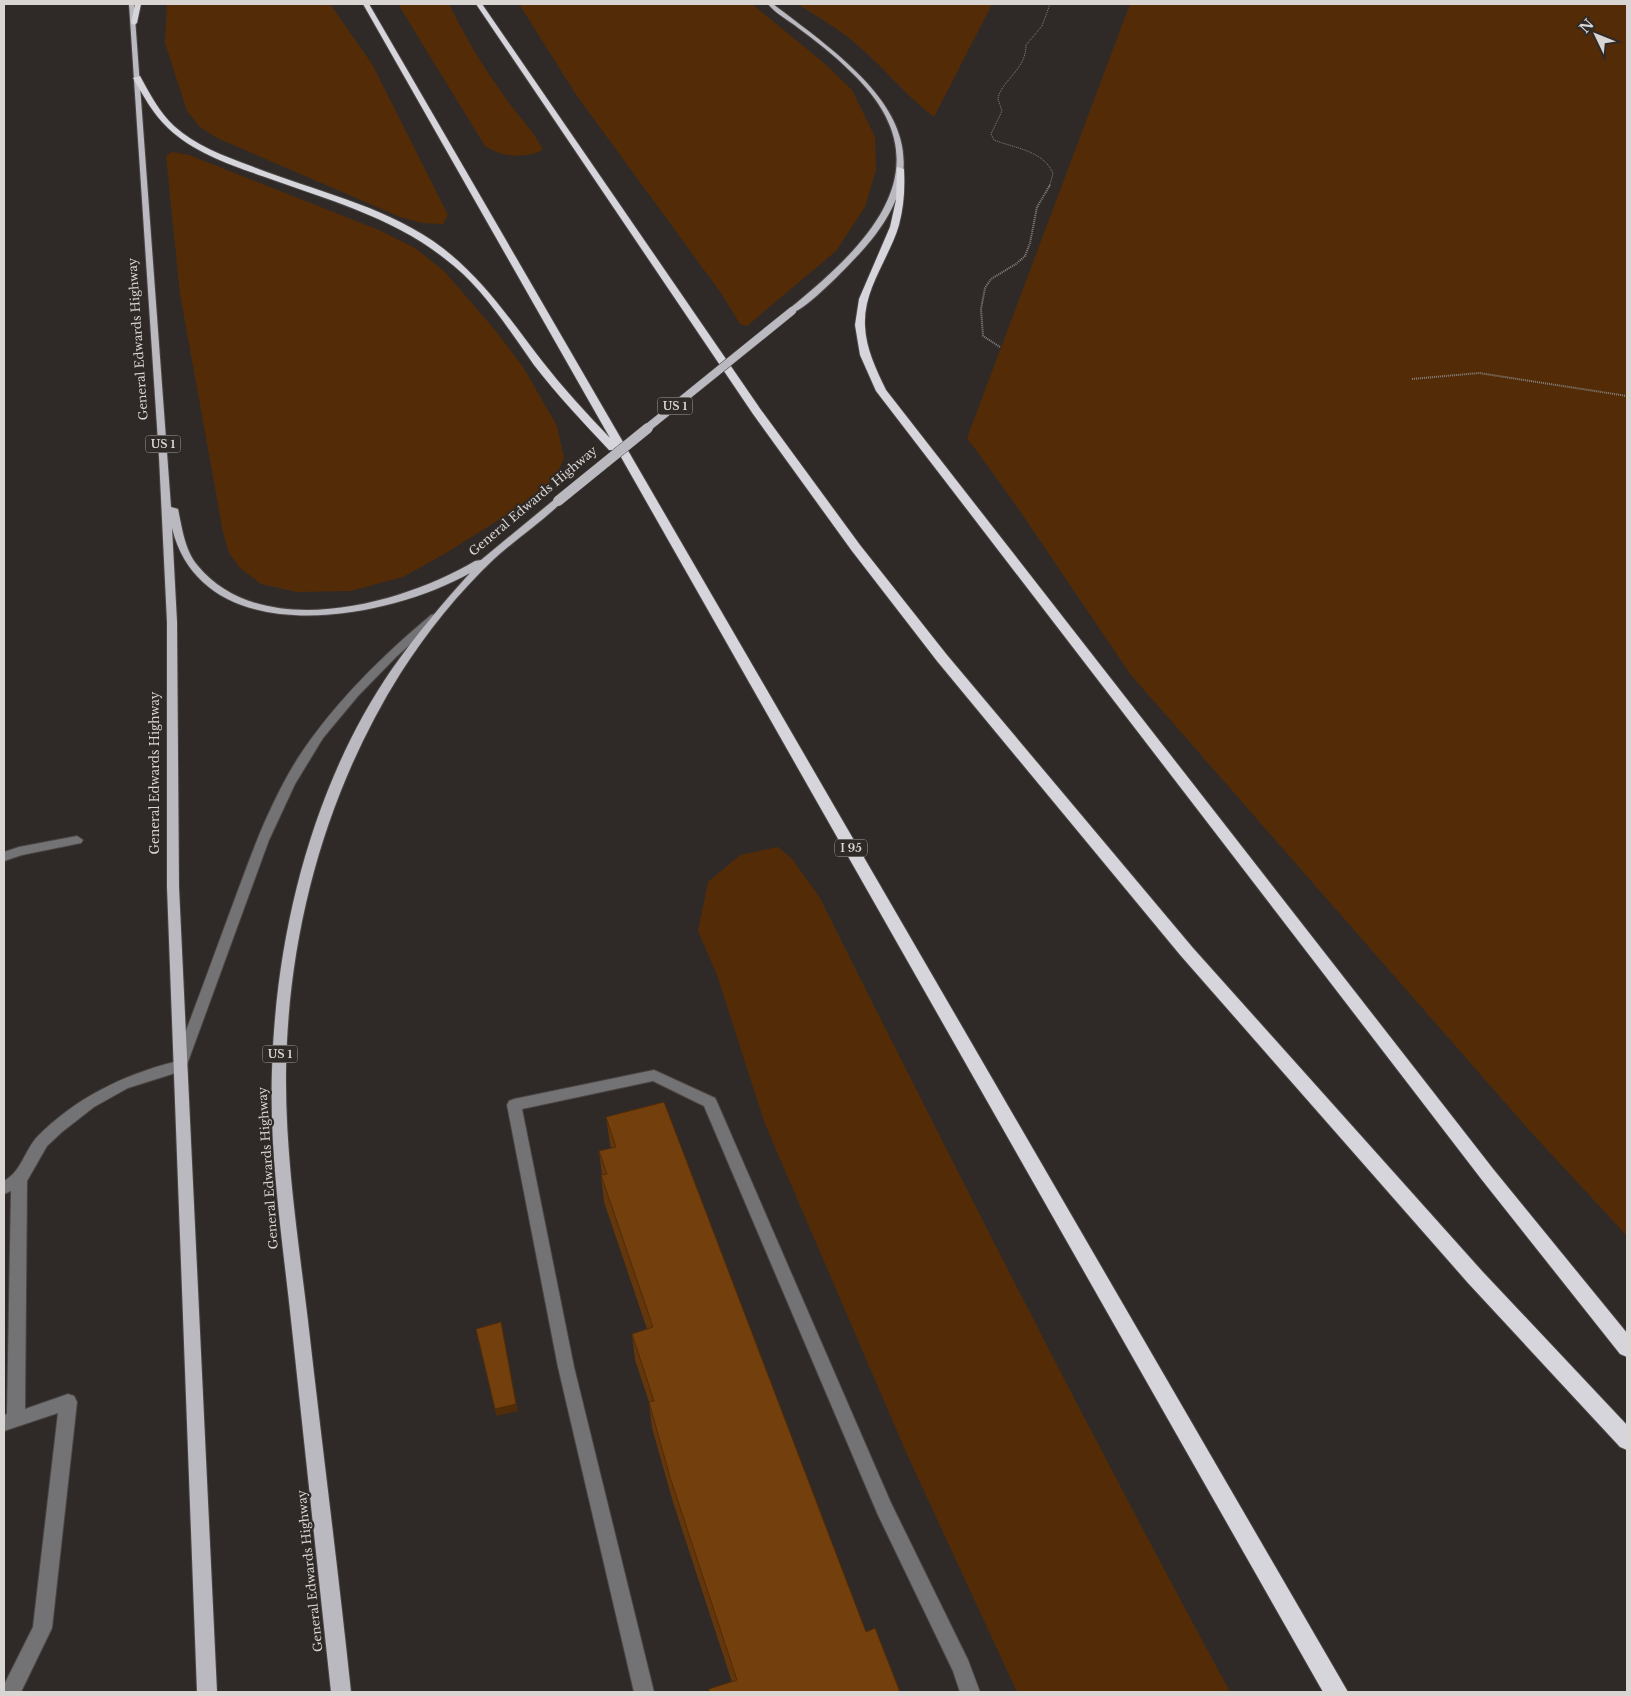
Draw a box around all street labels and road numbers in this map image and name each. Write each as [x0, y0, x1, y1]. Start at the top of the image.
street label: General Edwards Highway [124, 257, 151, 421]
road number: US 1 [658, 398, 692, 414]
road number: US 1 [146, 436, 180, 452]
street label: General Edwards Highway [465, 442, 600, 559]
street label: General Edwards Highway [147, 691, 162, 854]
road number: I 95 [835, 840, 867, 856]
road number: US 1 [262, 1046, 298, 1062]
street label: General Edwards Highway [254, 1086, 281, 1250]
street label: General Edwards Highway [293, 1489, 325, 1653]

